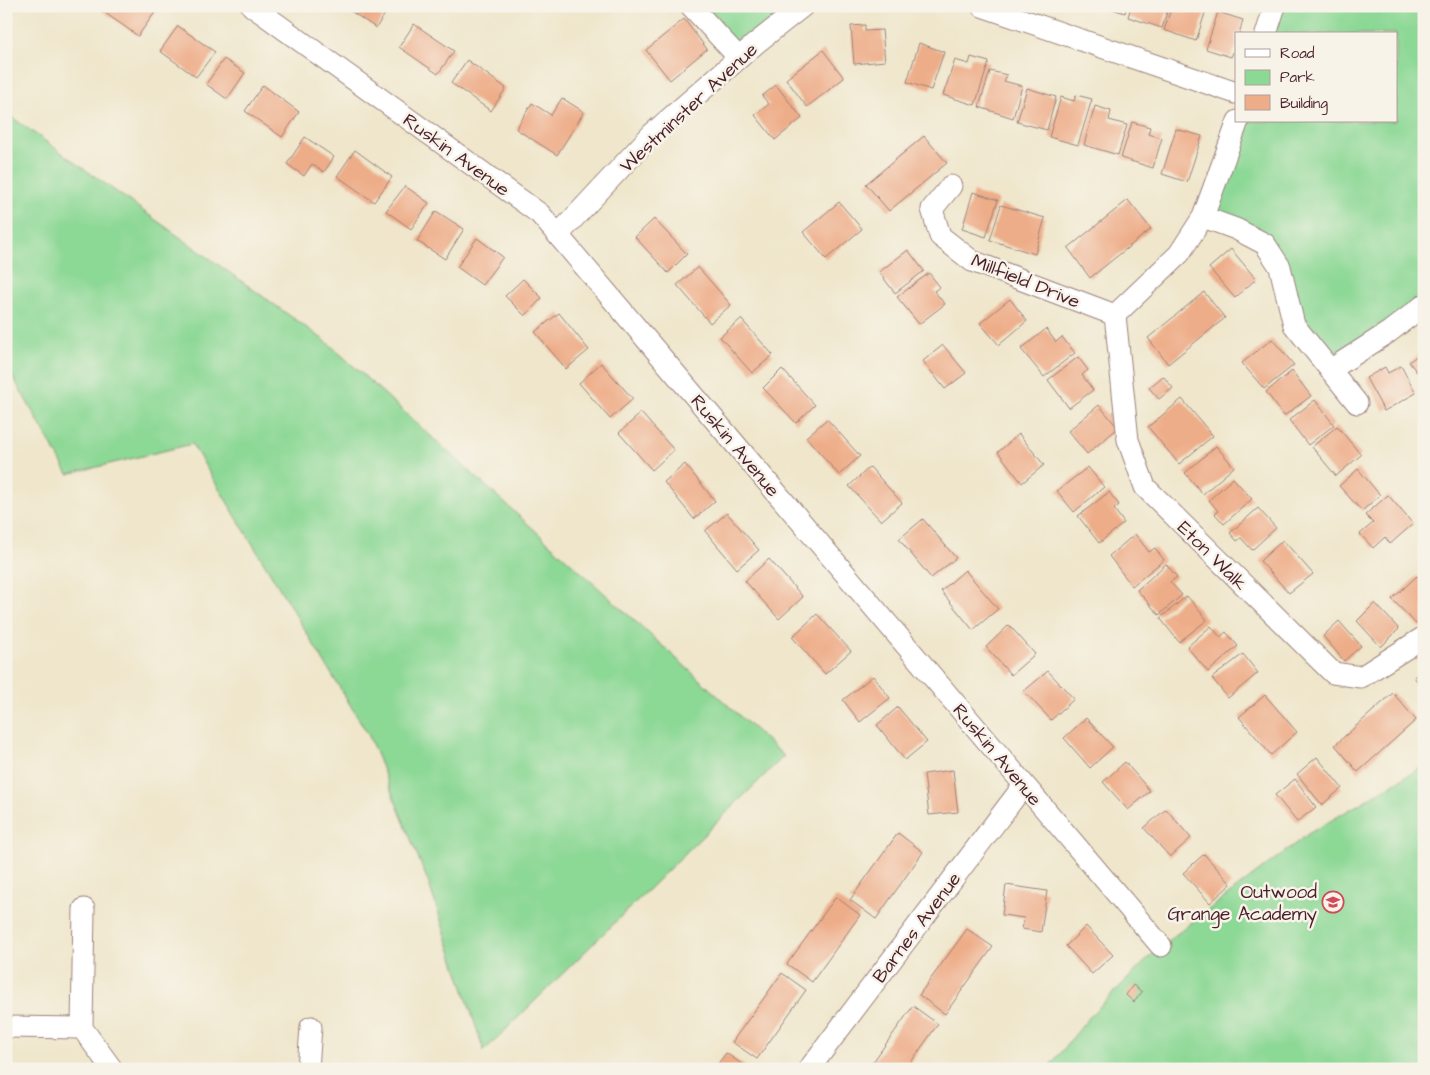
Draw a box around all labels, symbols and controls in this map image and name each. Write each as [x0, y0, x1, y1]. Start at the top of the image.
legend [1235, 32, 1398, 122]
street label: Westminster Avenue [614, 37, 764, 179]
text: Road [1280, 43, 1315, 64]
text: Park [1280, 67, 1315, 88]
text: Building [1280, 93, 1328, 115]
street label: Ruskin Avenue [397, 107, 515, 203]
street label: Millfield Drive [967, 247, 1084, 315]
street label: Ruskin Avenue [684, 389, 786, 503]
street label: Eton Walk [1171, 515, 1253, 597]
street label: Ruskin Avenue [946, 698, 1048, 812]
street label: Barnes Avenue [867, 867, 968, 989]
place label: Outwood Grange Academy [1167, 879, 1318, 929]
school or university icon: Outwood Grange Academy [1321, 890, 1345, 914]

